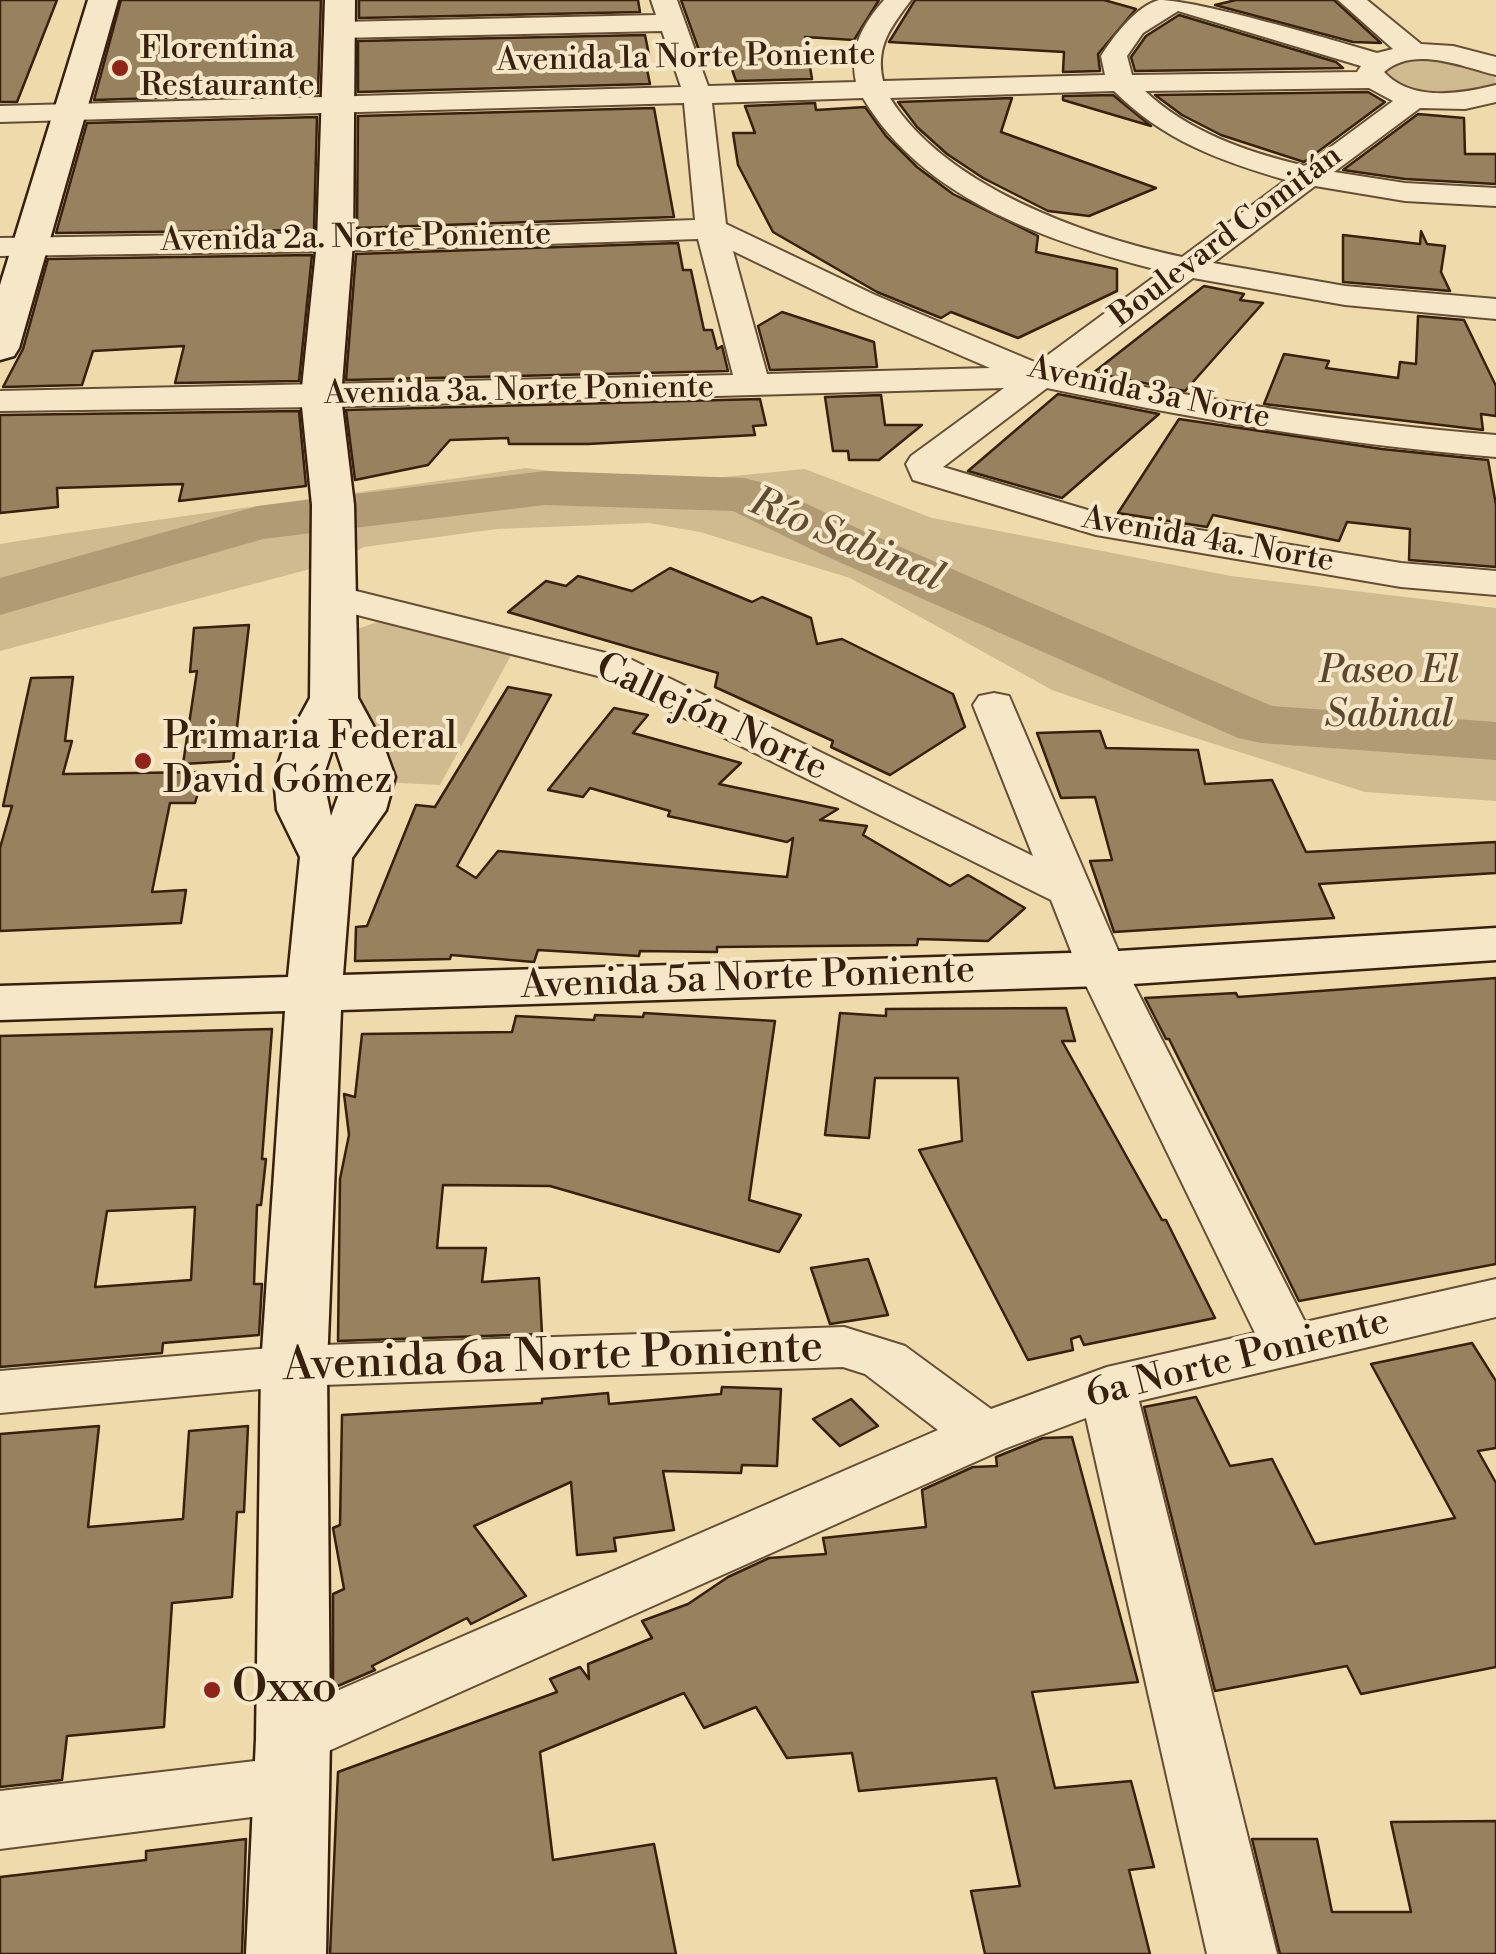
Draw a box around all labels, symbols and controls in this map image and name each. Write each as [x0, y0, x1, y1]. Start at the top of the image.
place label: Florentina Restaurante [140, 31, 315, 106]
street label: Avenida 1a Norte Poniente [496, 36, 876, 82]
marker: Florentina Restaurante [109, 57, 131, 79]
street label: Boulevard Comitán [1104, 137, 1350, 337]
street label: Avenida 2a. Norte Poniente [160, 216, 552, 262]
street label: Avenida 3a Norte [1025, 350, 1273, 438]
street label: Avenida 3a. Norte Poniente [324, 369, 714, 415]
water label: Río Sabinal [742, 480, 950, 604]
street label: Avenida 4a. Norte [1079, 500, 1337, 582]
street label: Callejón Norte [588, 645, 834, 793]
park label: Paseo El Sabinal [1319, 650, 1459, 739]
place label: Primaria Federal David Gómez [163, 716, 457, 806]
marker: Primaria Federal David Gómez [132, 750, 154, 772]
street label: Avenida 5a Norte Poniente [520, 949, 976, 1011]
street label: 6a Norte Poniente [1082, 1300, 1394, 1420]
street label: Avenida 6a Norte Poniente [282, 1323, 824, 1395]
place label: Oxxo [232, 1663, 337, 1717]
marker: Oxxo [201, 1679, 223, 1701]

